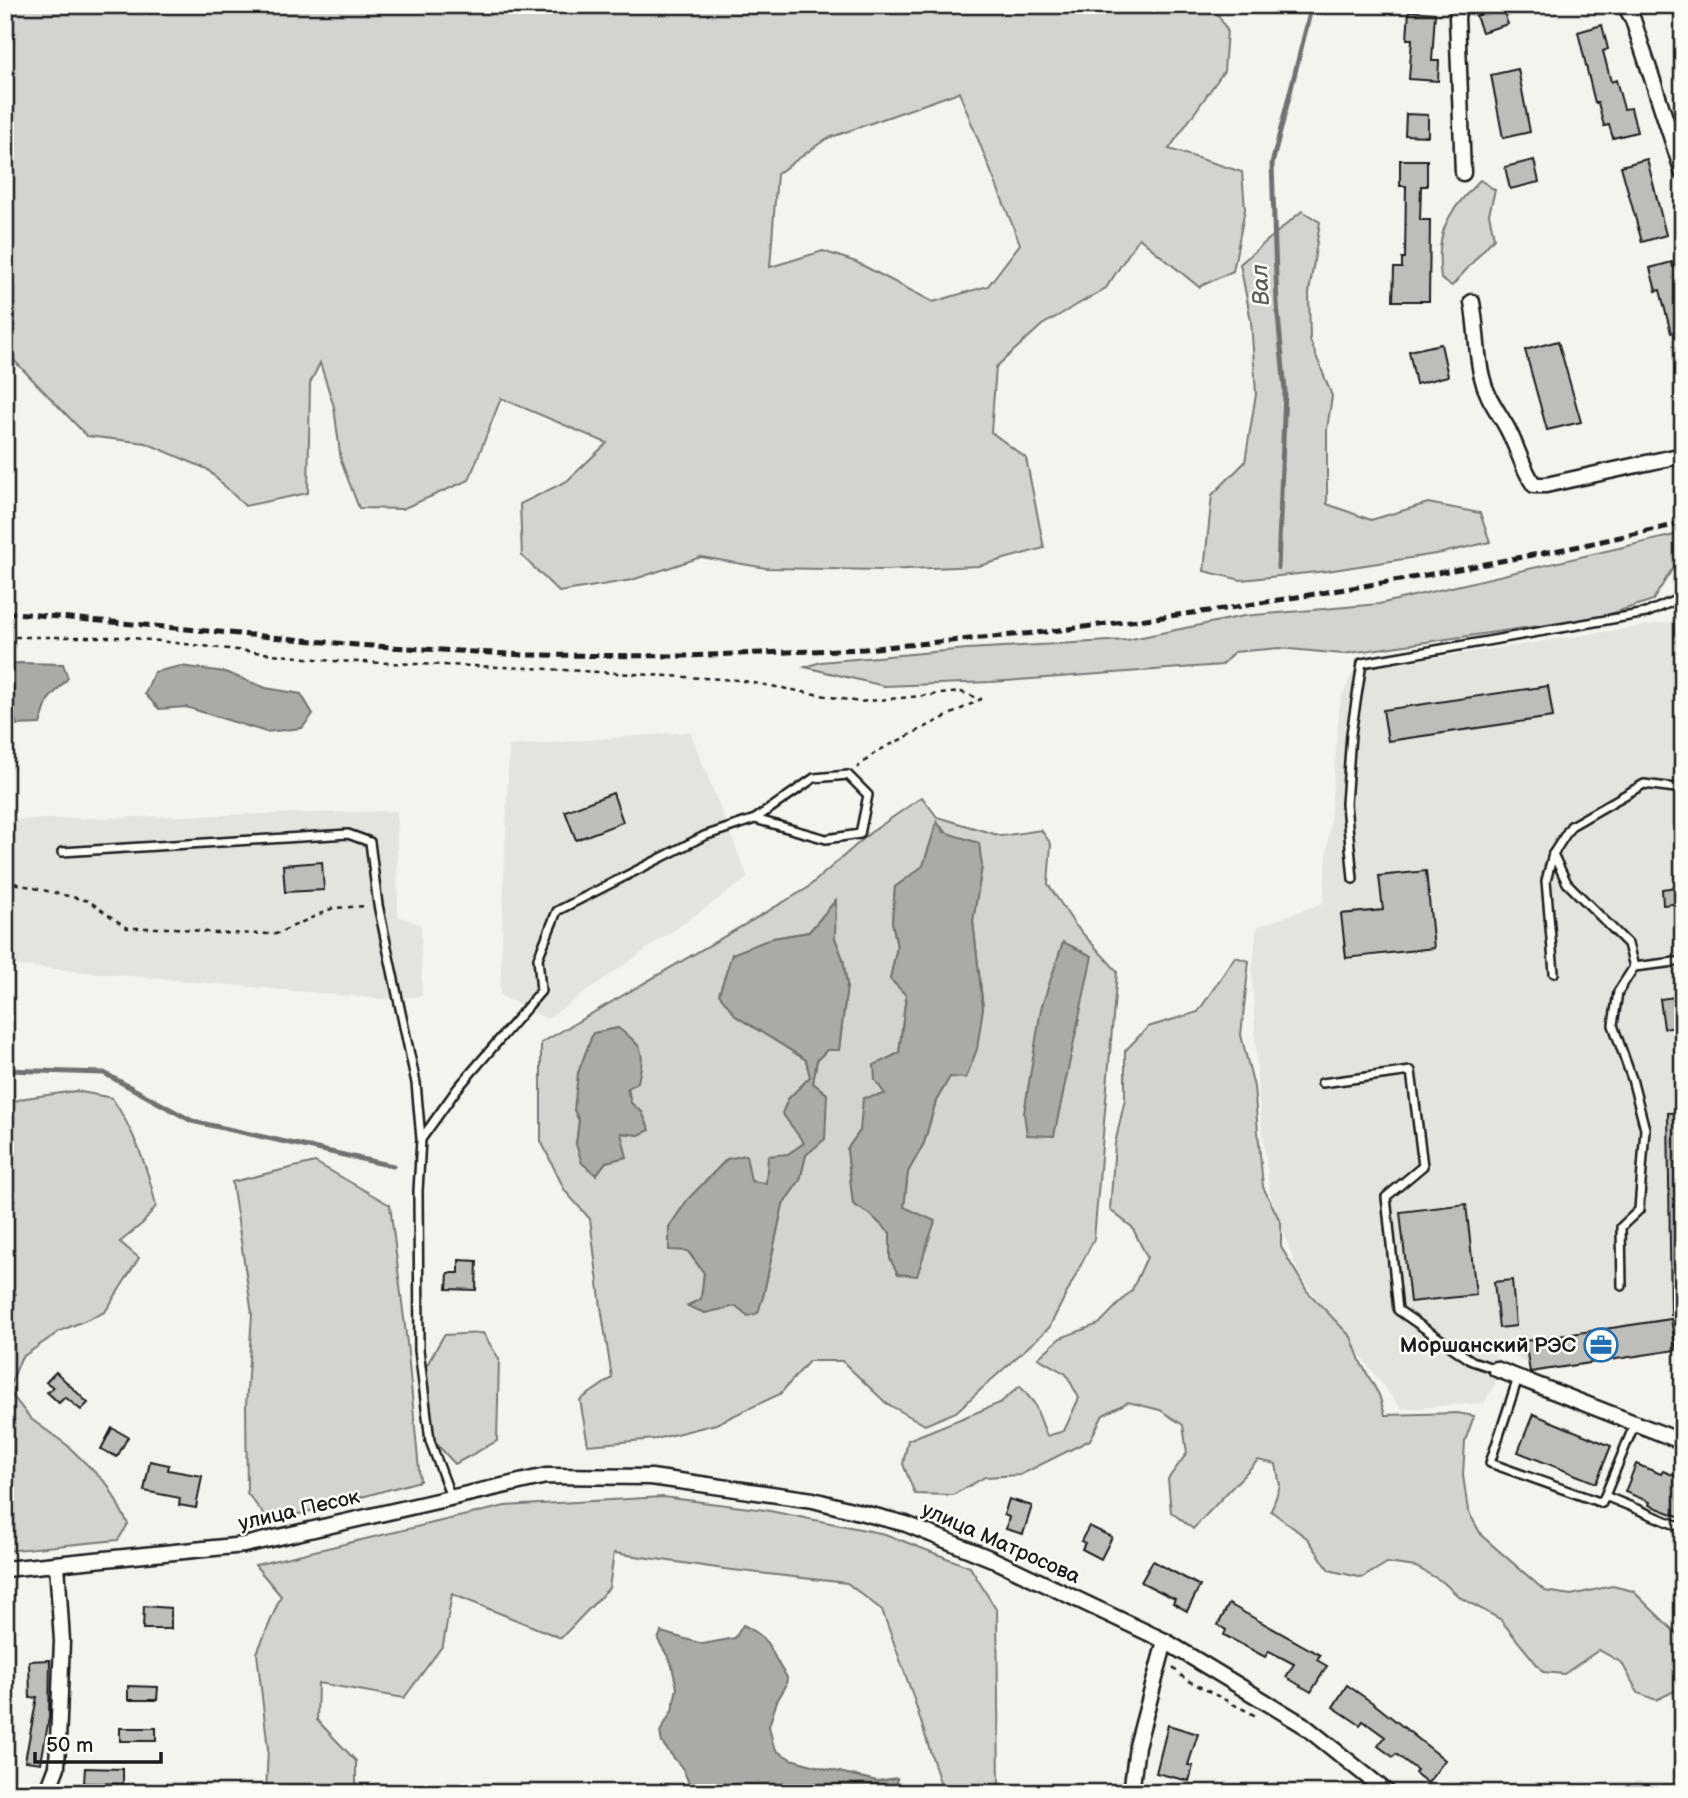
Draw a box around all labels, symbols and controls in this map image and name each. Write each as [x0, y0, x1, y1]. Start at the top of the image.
water label: Вал [1246, 264, 1276, 306]
office icon: Моршанский РЭС [1582, 1326, 1620, 1364]
place label: Моршанский РЭС [1400, 1333, 1576, 1358]
street label: улица Песок [236, 1484, 362, 1536]
street label: улица Матросова [918, 1497, 1085, 1589]
scale bar [35, 1721, 161, 1765]
text: 50 m [46, 1733, 93, 1758]

